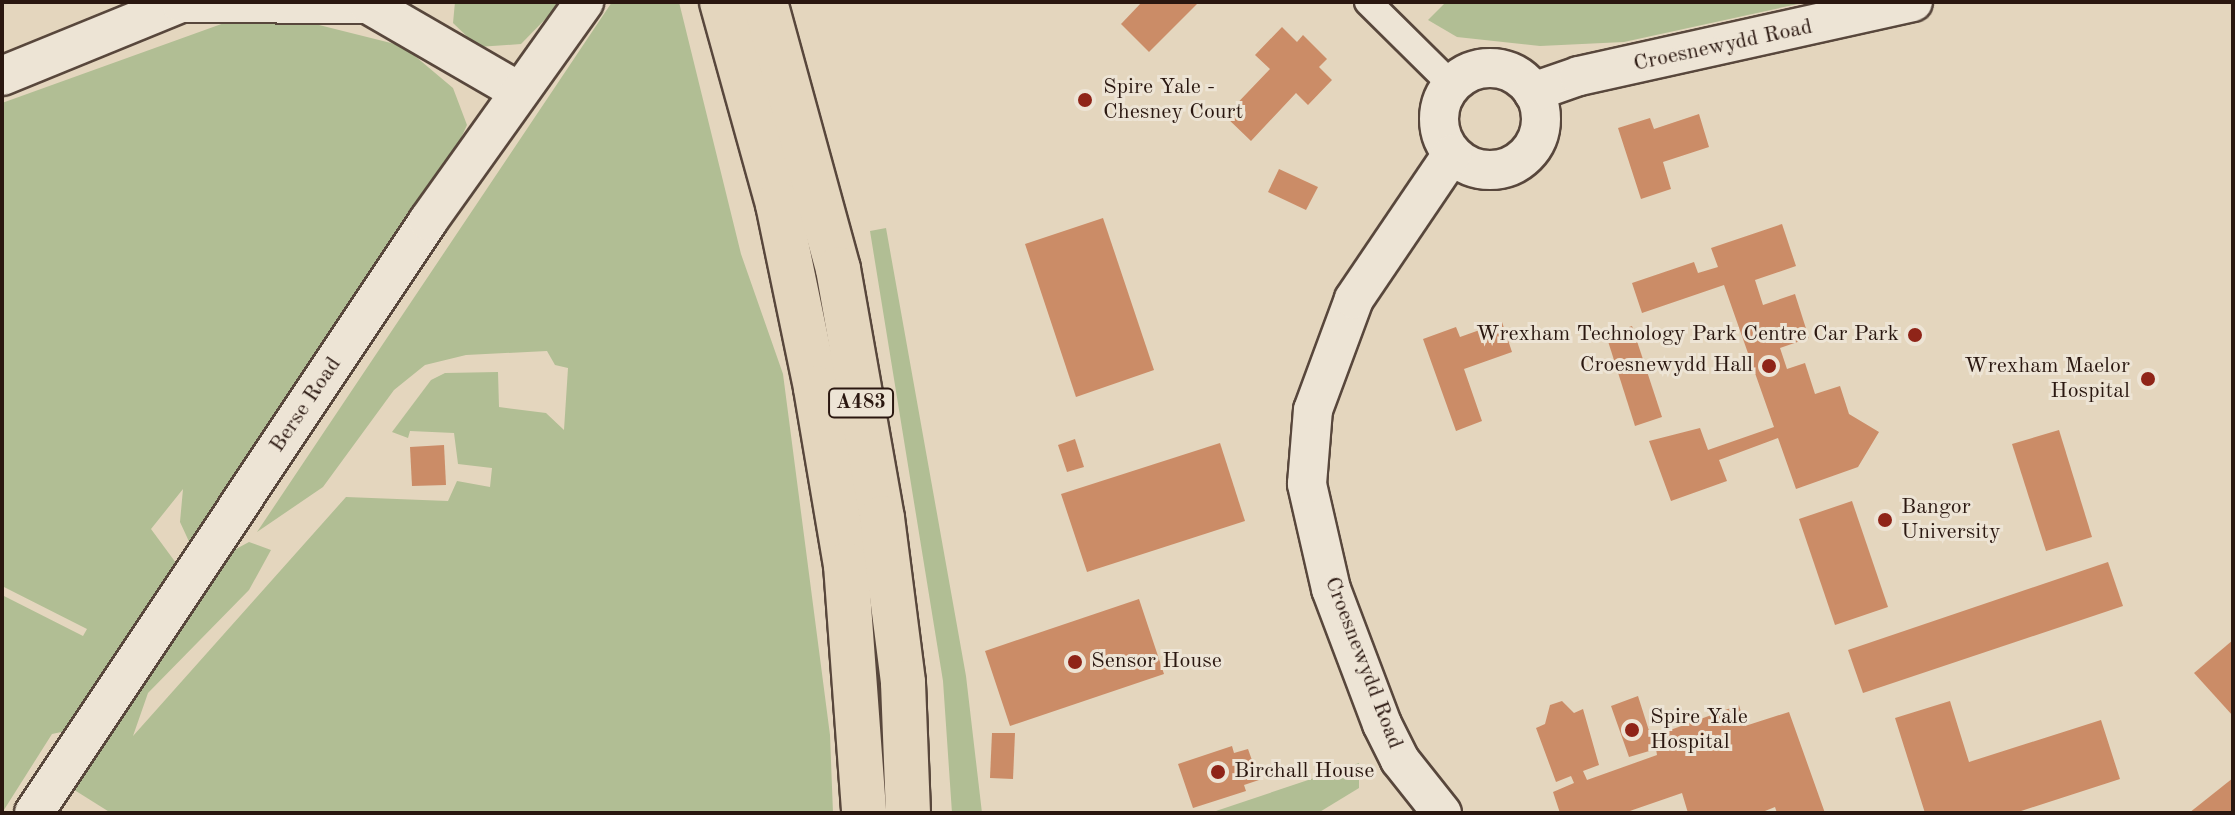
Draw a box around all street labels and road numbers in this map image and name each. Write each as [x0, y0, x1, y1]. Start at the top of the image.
street label: Croesnewydd Road [1631, 14, 1815, 78]
street label: Berse Road [265, 352, 347, 458]
road number: A483 [827, 387, 895, 419]
street label: Croesnewydd Road [1318, 573, 1408, 753]

